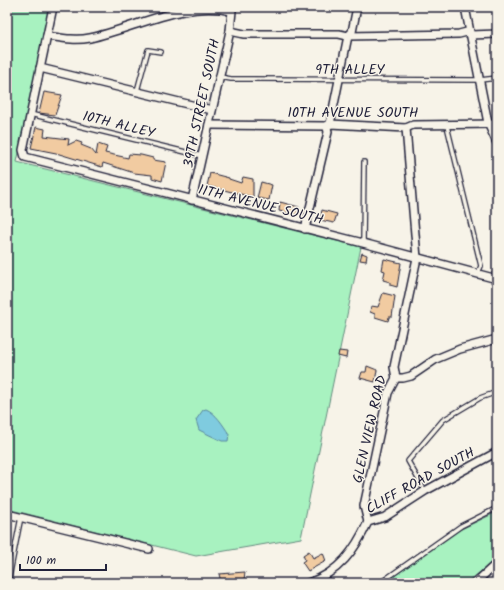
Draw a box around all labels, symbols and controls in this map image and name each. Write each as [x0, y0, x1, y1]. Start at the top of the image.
street label: 39TH STREET SOUTH [178, 37, 226, 170]
street label: 9TH ALLEY [315, 59, 386, 81]
street label: 10TH AVENUE SOUTH [288, 102, 418, 124]
street label: 10TH ALLEY [80, 105, 158, 145]
street label: 11TH AVENUE SOUTH [196, 179, 326, 231]
street label: GLEN VIEW ROAD [347, 373, 393, 485]
street label: CLIFF ROAD SOUTH [362, 442, 479, 520]
scale bar [20, 546, 106, 572]
text: 100 m [26, 551, 57, 570]

